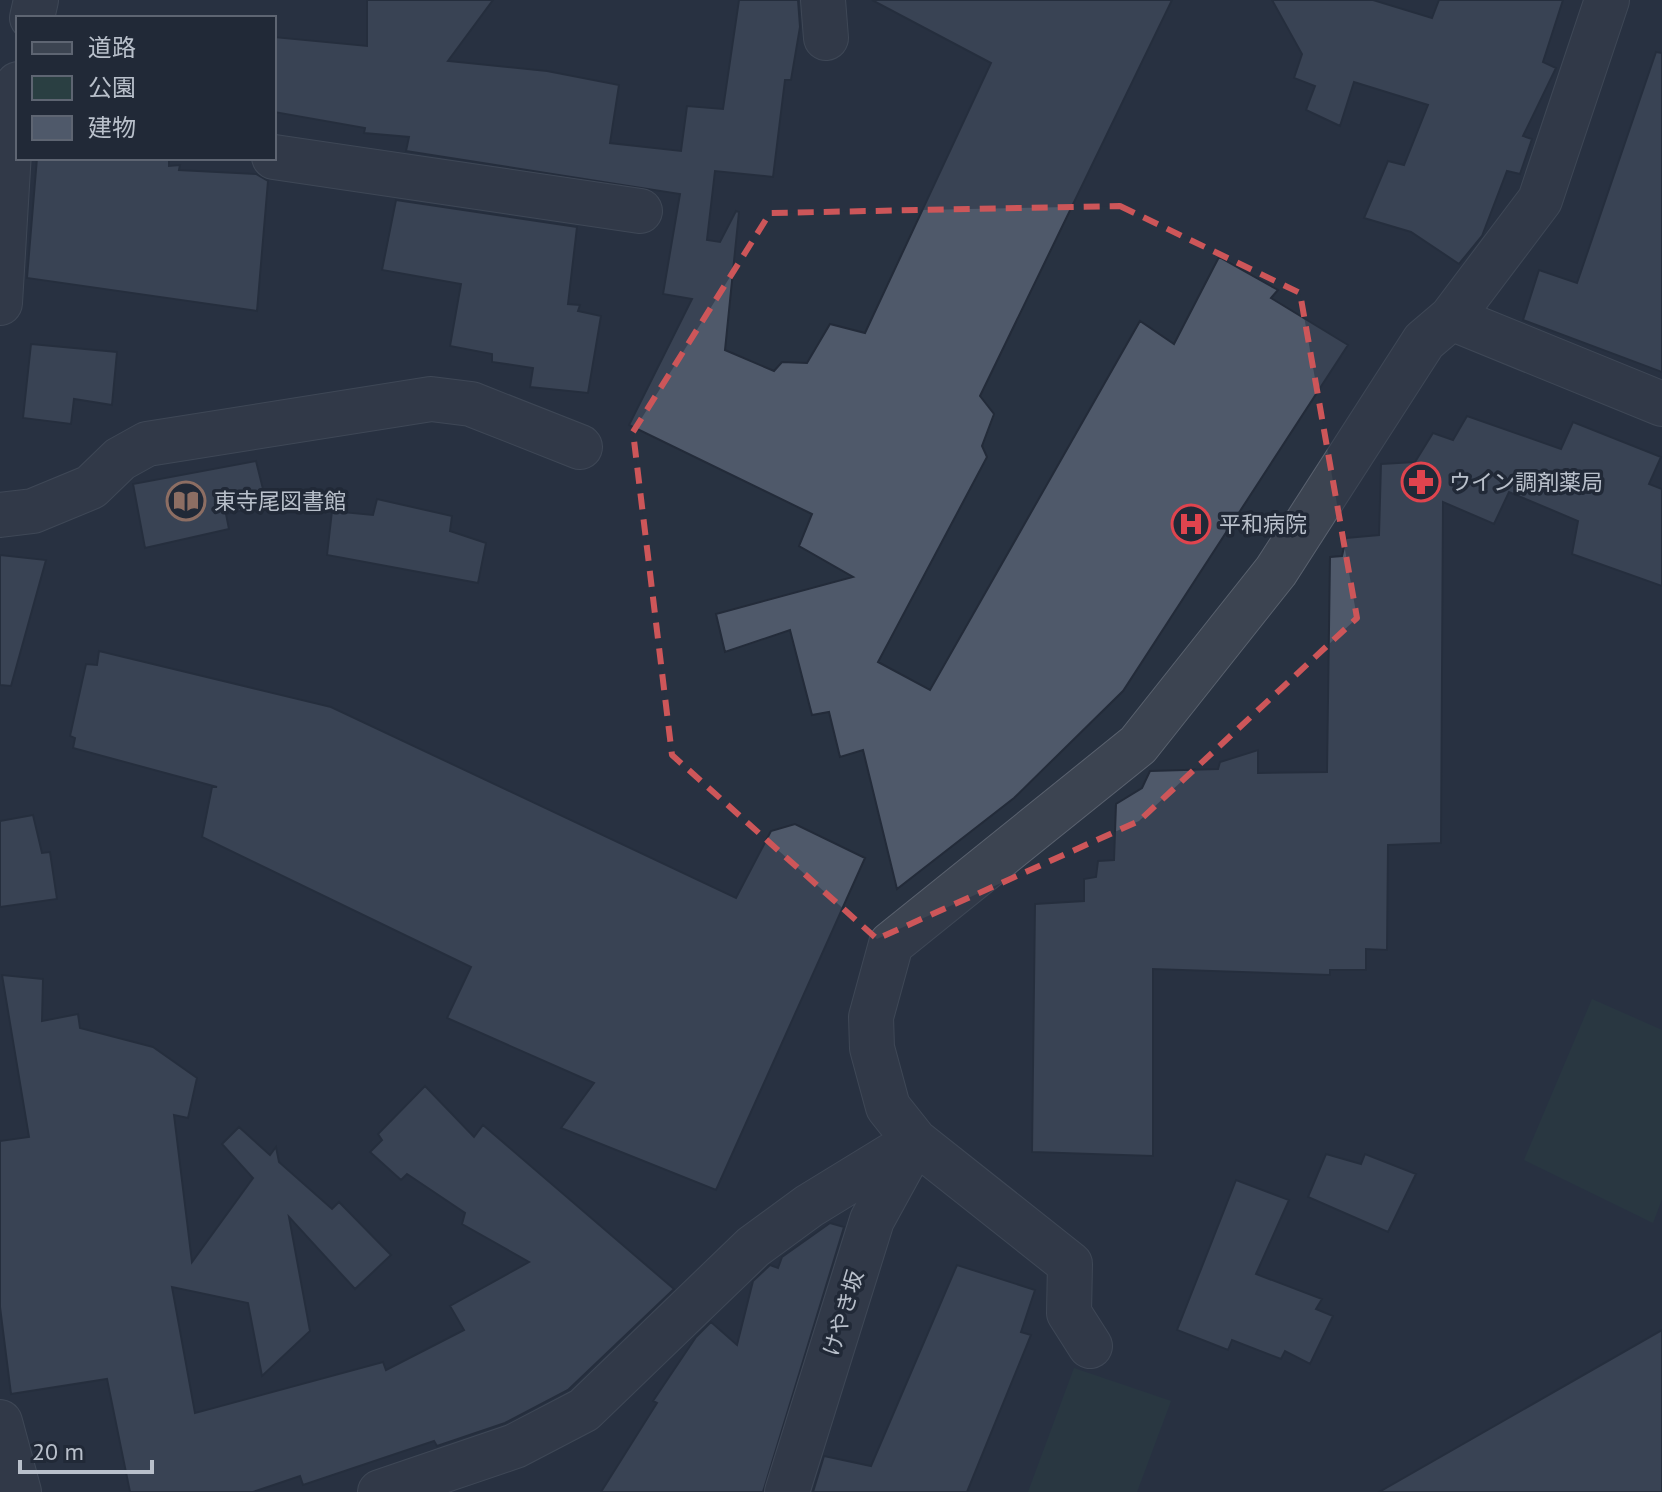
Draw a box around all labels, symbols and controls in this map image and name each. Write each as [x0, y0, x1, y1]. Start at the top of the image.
legend [16, 16, 276, 160]
text: 道路 [88, 32, 136, 63]
text: 公園 [88, 72, 136, 103]
text: 建物 [88, 112, 136, 143]
pharmacy icon: ウイン調剤薬局 [1400, 461, 1442, 503]
place label: ウイン調剤薬局 [1449, 468, 1603, 496]
library icon: 東寺尾図書館 [165, 480, 207, 522]
place label: 東寺尾図書館 [214, 487, 346, 515]
hospital icon: 平和病院 [1170, 503, 1212, 545]
place label: 平和病院 [1219, 510, 1307, 538]
street label: けやき坂 [817, 1267, 869, 1359]
scale bar [20, 1424, 152, 1474]
text: 20 m [32, 1436, 84, 1467]

